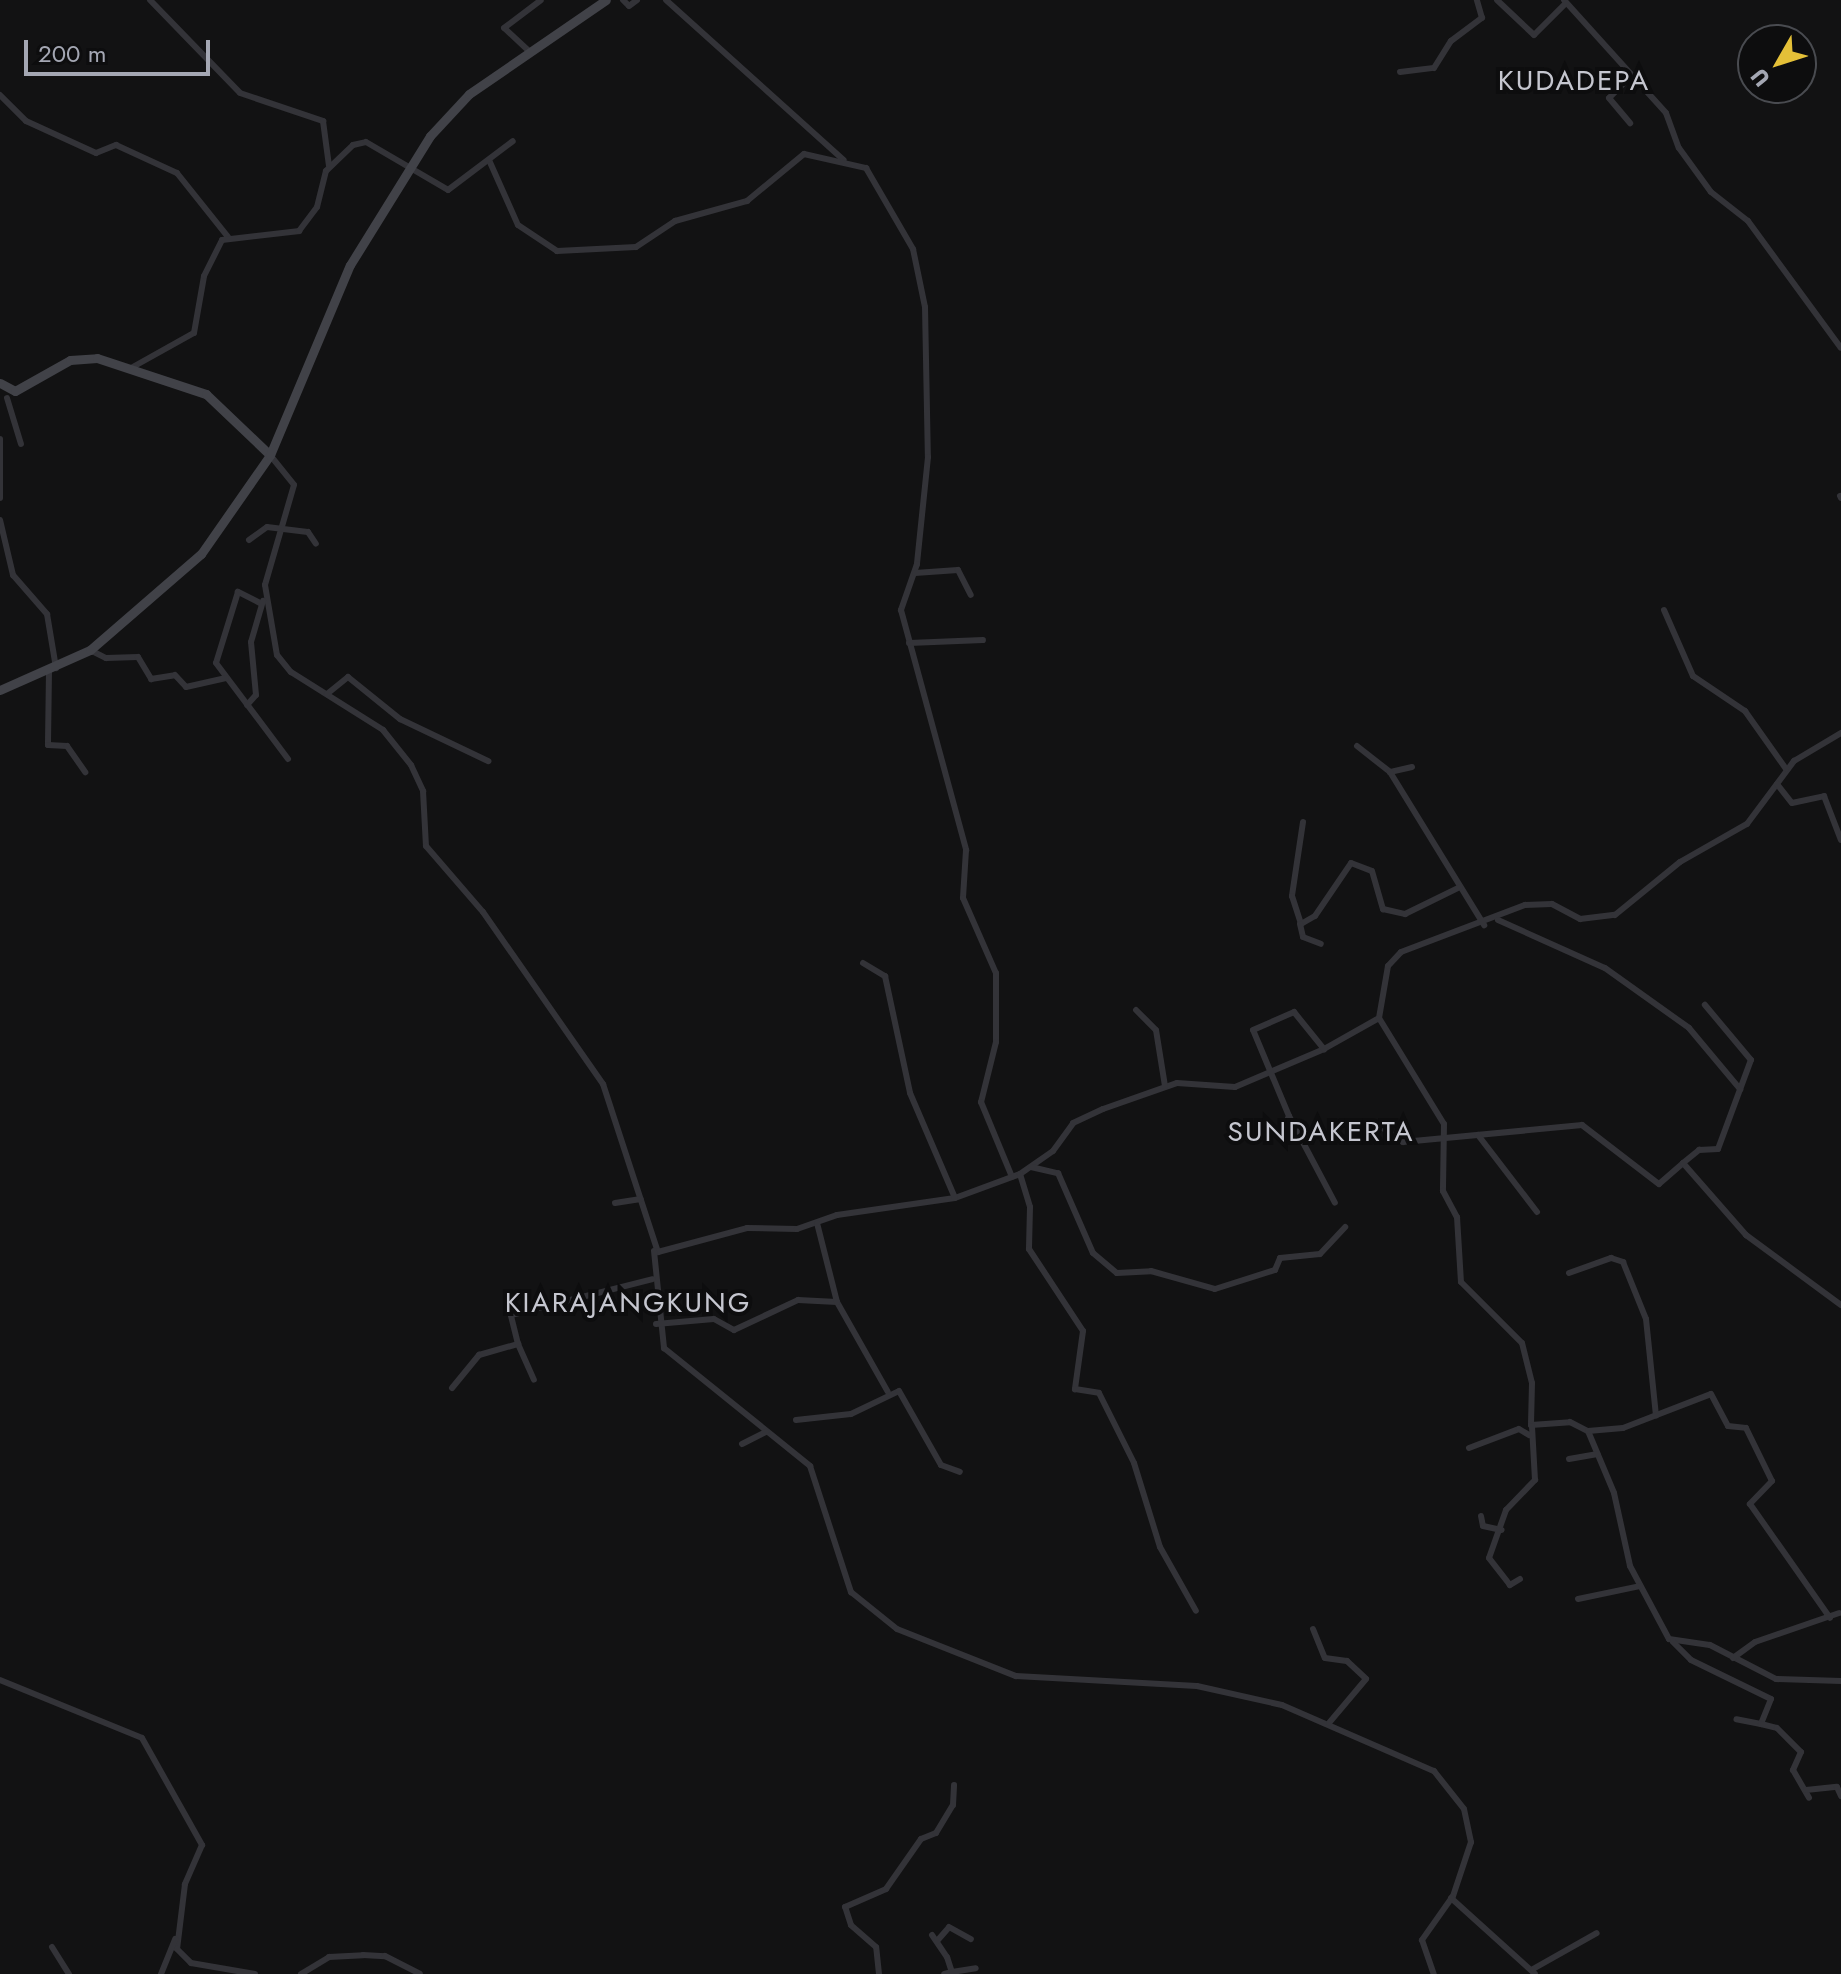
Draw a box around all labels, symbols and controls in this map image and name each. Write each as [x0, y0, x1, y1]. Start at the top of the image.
scale bar [28, 24, 214, 74]
north arrow [1737, 24, 1817, 104]
text: 200 m [38, 36, 106, 71]
text: U [1743, 62, 1777, 94]
district label: KUDADEPA [1498, 64, 1650, 98]
district label: SUNDAKERTA [1228, 1115, 1414, 1149]
district label: KIARAJANGKUNG [505, 1286, 751, 1320]

